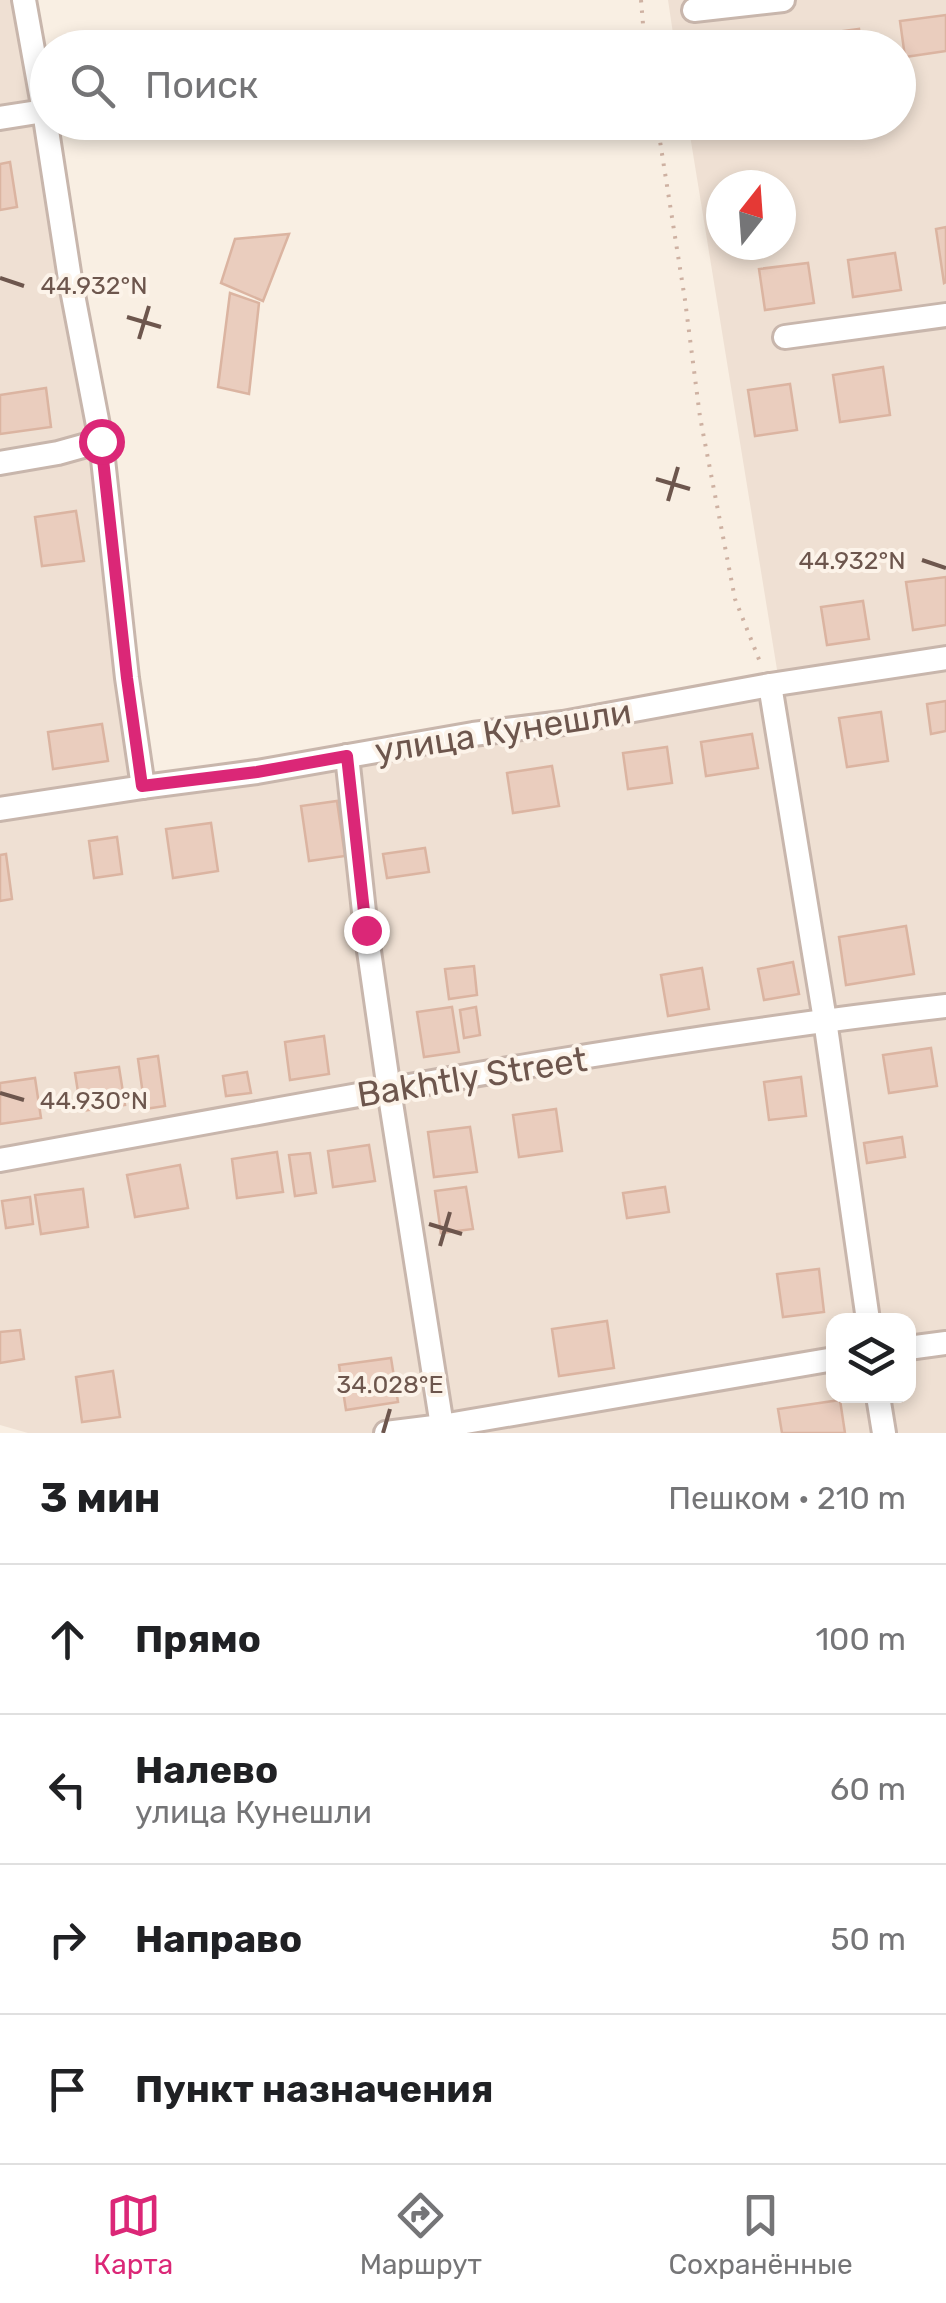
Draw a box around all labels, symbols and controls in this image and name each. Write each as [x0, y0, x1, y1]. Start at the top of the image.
search box [30, 30, 916, 140]
icon: search [65, 58, 120, 113]
text: Поиск [145, 62, 258, 108]
north arrow [706, 170, 796, 260]
text: 44.932°N [40, 271, 148, 300]
route start [79, 419, 125, 465]
text: 44.932°N [798, 546, 906, 575]
street label: улица Кунешли [372, 690, 634, 772]
route end [344, 908, 390, 954]
street label: Bakhtly Street [354, 1038, 590, 1116]
text: 44.930°N [40, 1086, 148, 1115]
map controls [826, 1313, 916, 1403]
button: layers [826, 1313, 916, 1403]
text: 34.028°E [336, 1370, 444, 1399]
text: 3 мин [40, 1473, 161, 1523]
text: Пешком · 210 m [668, 1479, 906, 1517]
icon: ahead [40, 1612, 95, 1667]
text: Прямо [135, 1616, 261, 1662]
text: 100 m [815, 1620, 906, 1658]
text: Налево [135, 1747, 278, 1793]
icon: left [40, 1762, 95, 1817]
text: 60 m [830, 1770, 906, 1808]
text: улица Кунешли [135, 1793, 372, 1831]
icon: right [40, 1912, 95, 1967]
text: Направо [135, 1916, 302, 1962]
text: 50 m [830, 1920, 906, 1958]
icon: arrive [40, 2062, 95, 2117]
text: Пункт назначения [135, 2066, 494, 2112]
tab: Карта [93, 2188, 173, 2281]
tab: Маршрут [360, 2188, 482, 2281]
tab: Сохранённые [668, 2188, 853, 2281]

